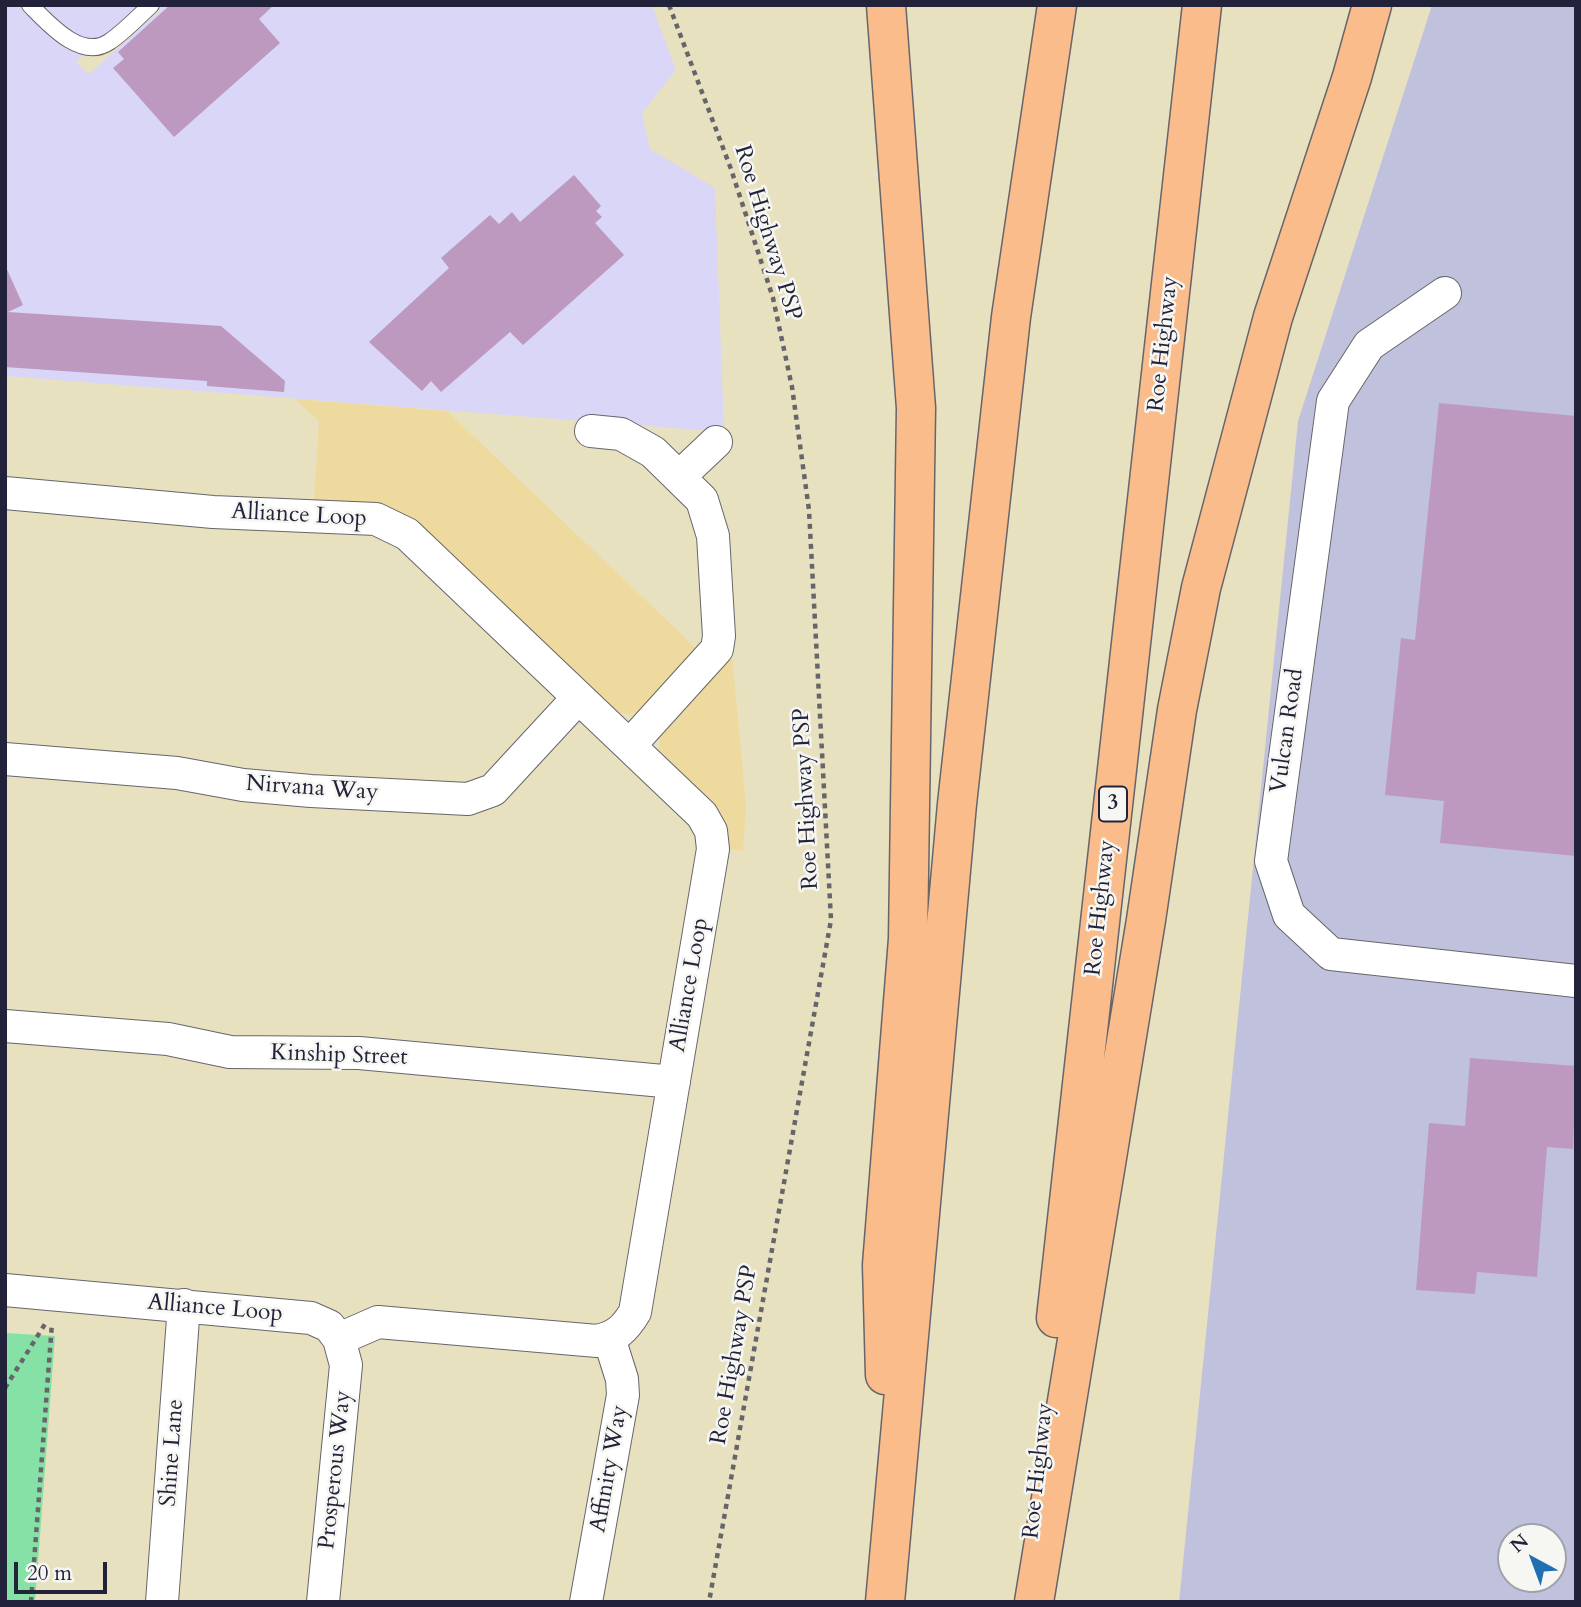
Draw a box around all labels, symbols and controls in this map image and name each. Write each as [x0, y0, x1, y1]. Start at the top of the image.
street label: Roe Highway PSP [727, 142, 807, 324]
street label: Roe Highway [1143, 275, 1185, 413]
street label: Alliance Loop [231, 499, 367, 533]
street label: Vulcan Road [1266, 667, 1310, 795]
street label: Roe Highway PSP [788, 708, 826, 890]
street label: Nirvana Way [245, 771, 379, 807]
road number: 3 [1099, 786, 1127, 822]
street label: Roe Highway [1080, 839, 1122, 977]
street label: Alliance Loop [665, 916, 715, 1054]
street label: Kinship Street [270, 1040, 408, 1072]
street label: Roe Highway PSP [706, 1263, 764, 1447]
street label: Alliance Loop [146, 1289, 284, 1329]
street label: Prosperous Way [314, 1389, 358, 1551]
street label: Shine Lane [155, 1398, 191, 1508]
street label: Roe Highway [1018, 1402, 1060, 1540]
street label: Affinity Way [585, 1403, 635, 1535]
north arrow [1497, 1523, 1567, 1593]
text: N [1505, 1528, 1534, 1559]
scale bar [18, 1548, 110, 1592]
text: 20 m [27, 1559, 72, 1588]

